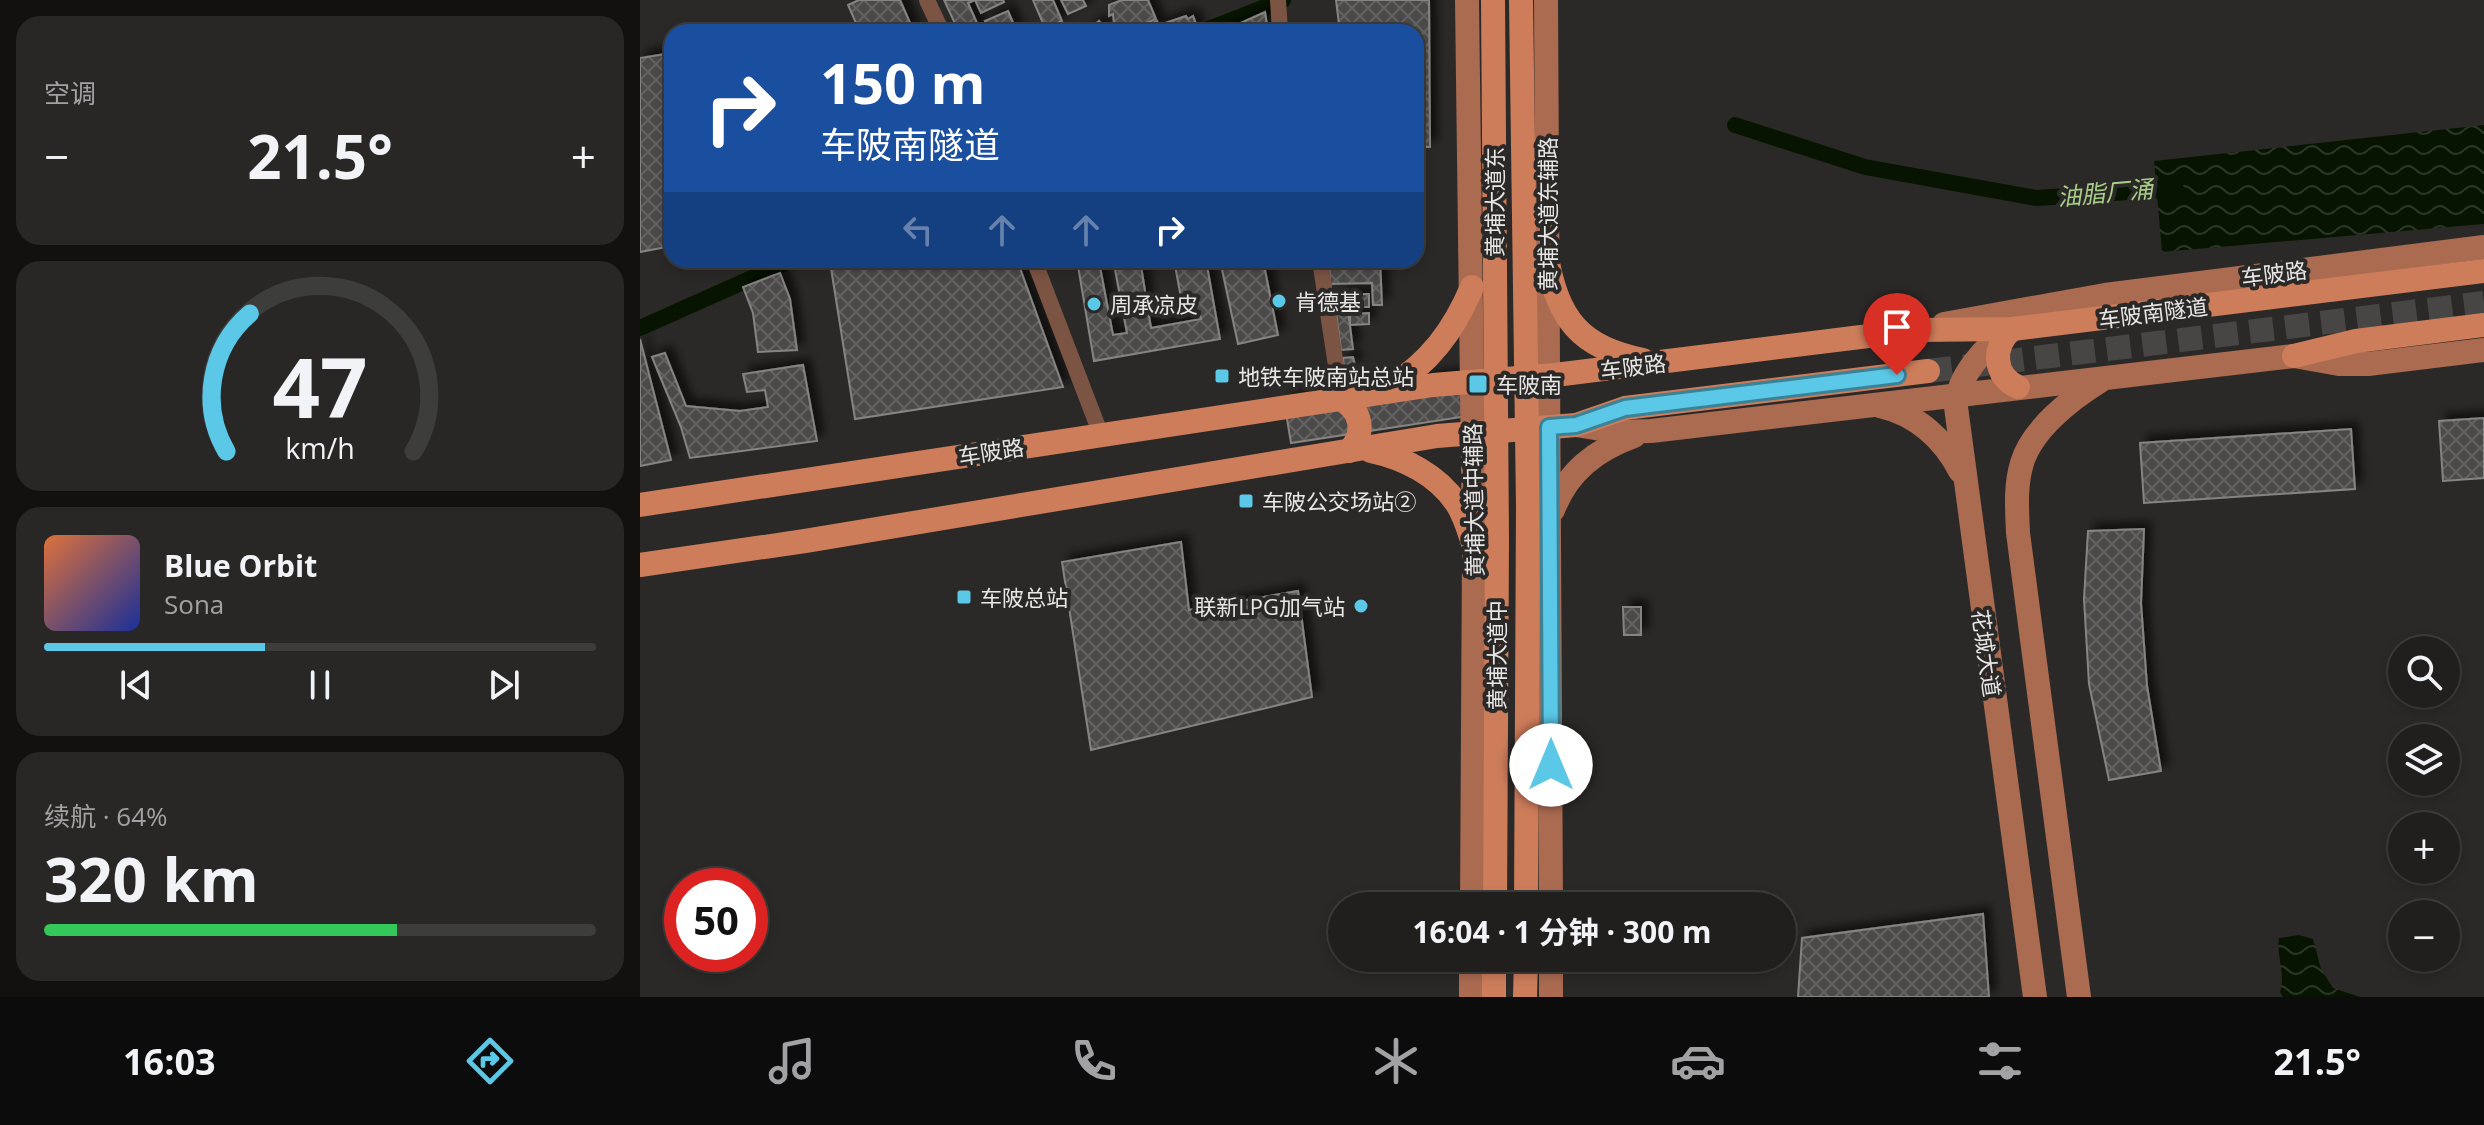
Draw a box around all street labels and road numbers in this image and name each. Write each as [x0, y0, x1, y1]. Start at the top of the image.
street label: 黄埔大道东辅路 [1532, 137, 1562, 291]
street label: 黄埔大道东 [1479, 147, 1509, 257]
street label: 车陂路 [2239, 254, 2309, 292]
street label: 车陂南隧道 [2097, 290, 2209, 334]
street label: 车陂路 [1598, 347, 1668, 385]
street label: 黄埔大道中辅路 [1457, 423, 1489, 577]
street label: 车陂路 [956, 431, 1026, 471]
street label: 黄埔大道中 [1481, 600, 1511, 710]
street label: 花城大道 [1966, 607, 2008, 699]

